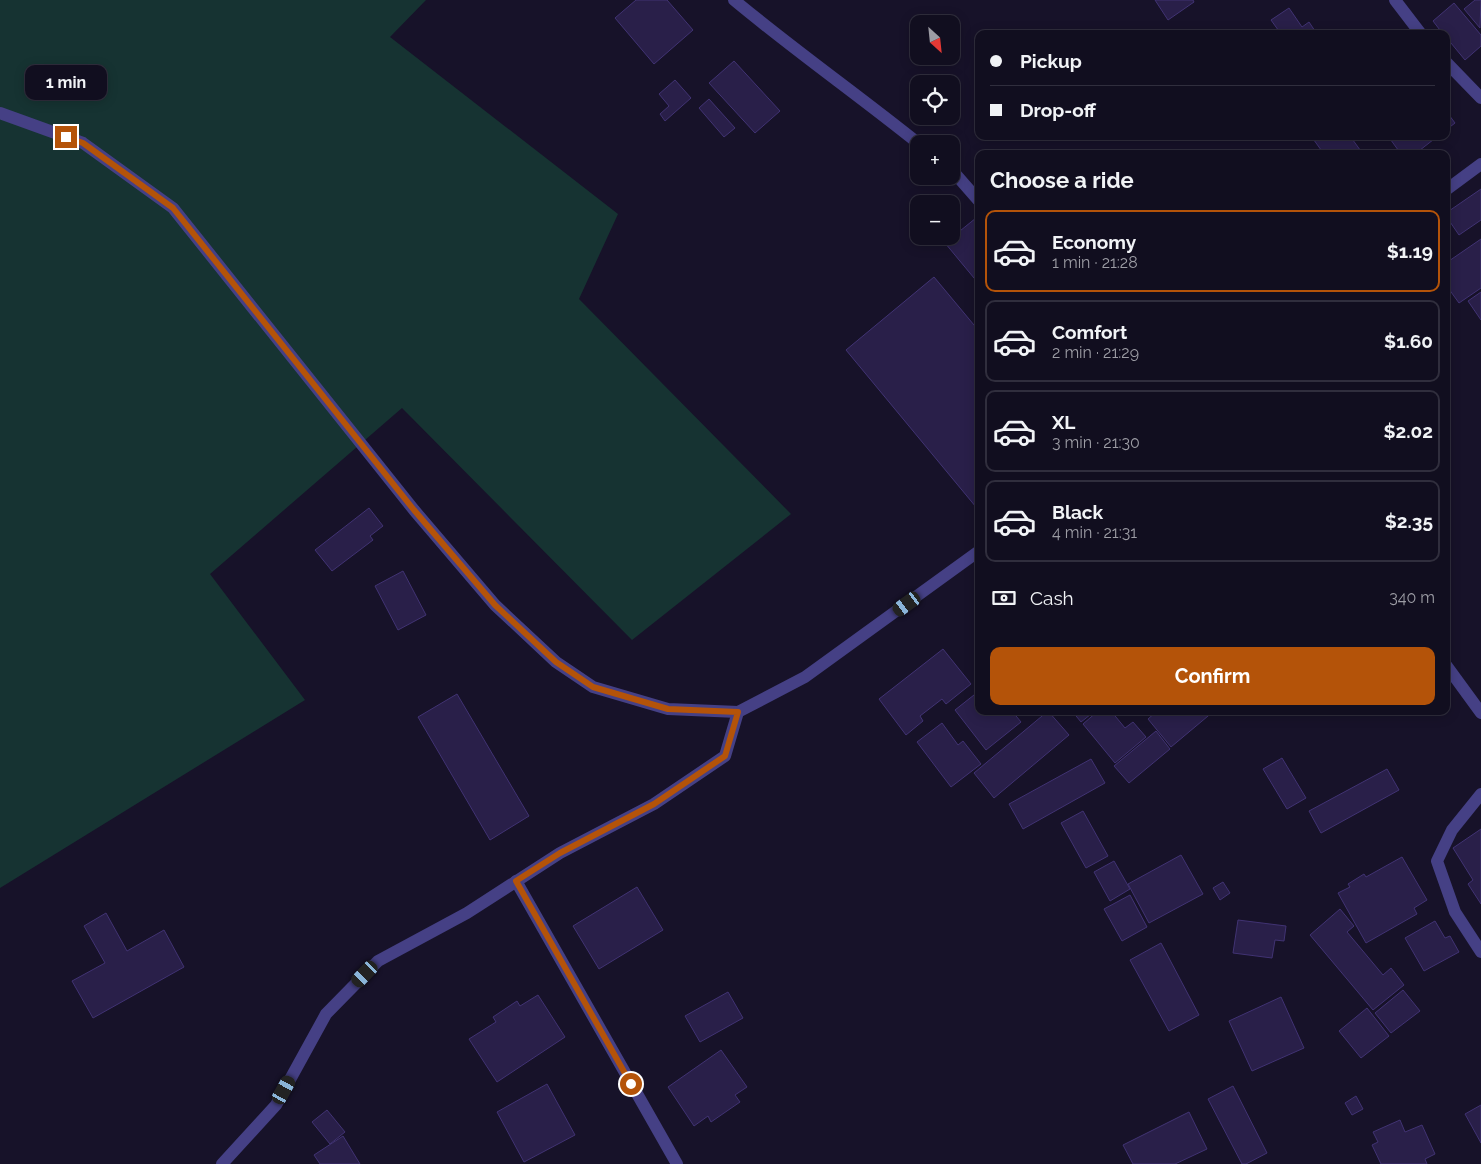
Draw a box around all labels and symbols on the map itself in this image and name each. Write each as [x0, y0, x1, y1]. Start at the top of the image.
north arrow [910, 15, 960, 65]
callout: 1 min [25, 64, 107, 100]
route end [55, 126, 77, 148]
car [890, 589, 923, 619]
car [349, 958, 380, 990]
car [270, 1073, 297, 1107]
route start [620, 1073, 642, 1095]

